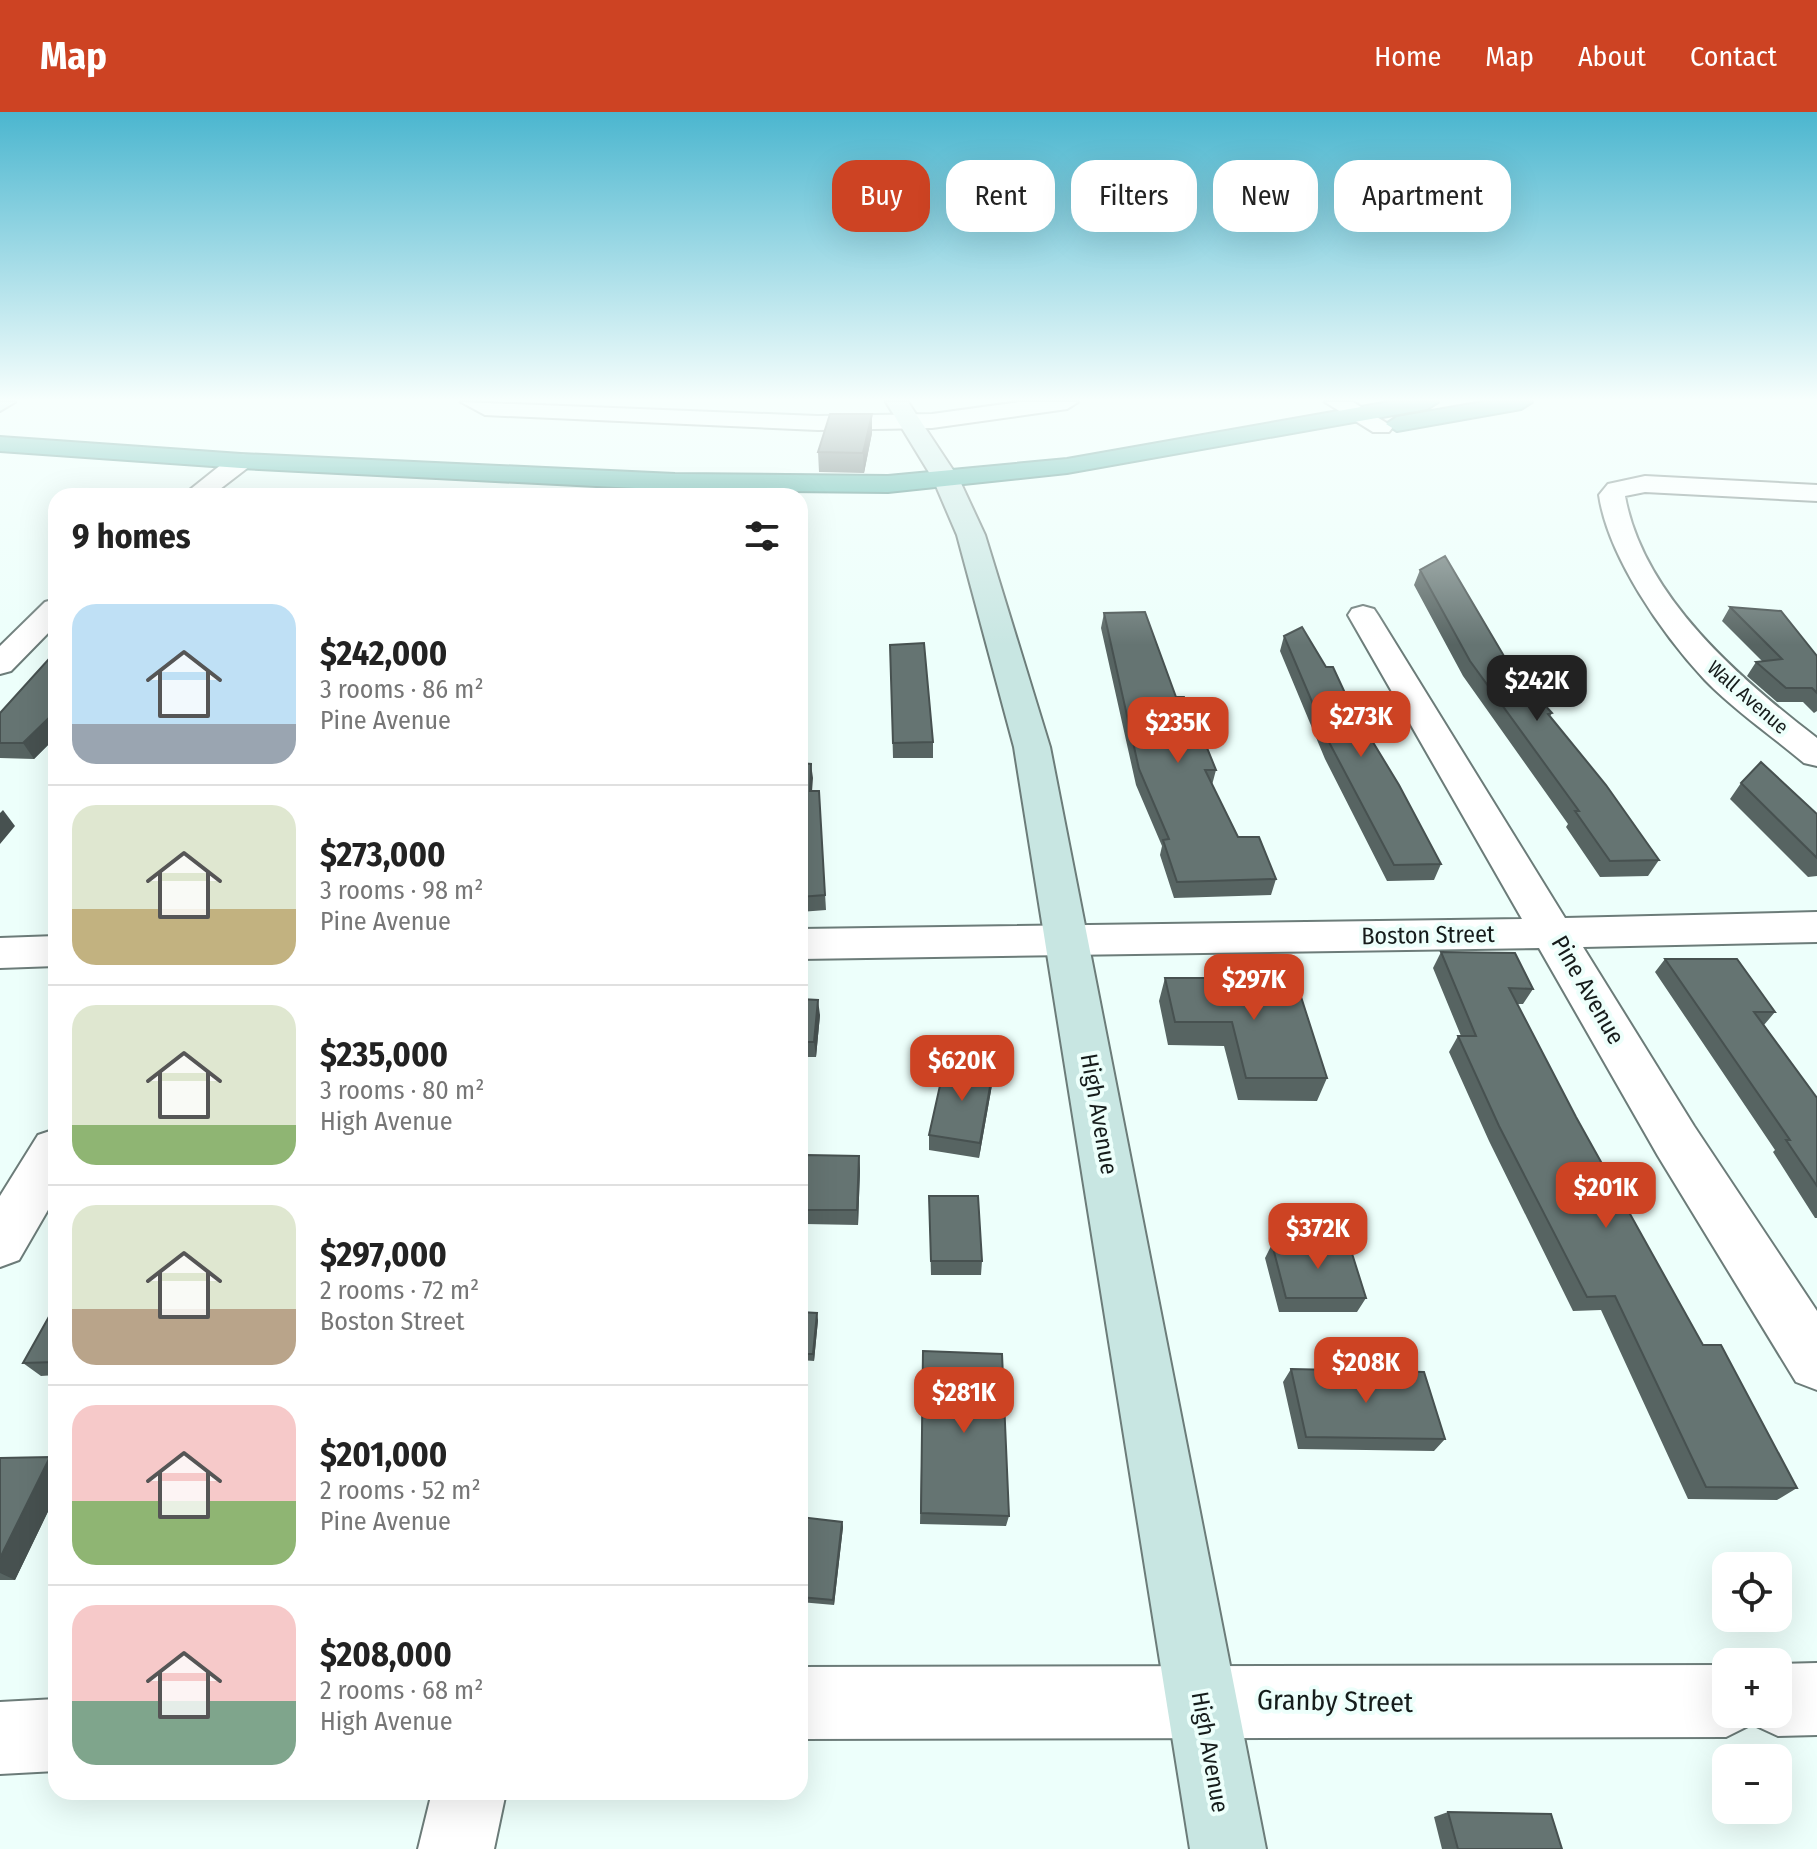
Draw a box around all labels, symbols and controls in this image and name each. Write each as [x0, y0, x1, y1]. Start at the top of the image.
text: Map [40, 33, 107, 79]
text: Home [1374, 40, 1441, 73]
text: Map [1485, 40, 1534, 73]
text: About [1578, 40, 1646, 73]
text: Contact [1690, 40, 1777, 73]
chip: Buy [832, 160, 930, 232]
chip: Rent [946, 160, 1055, 232]
chip: Filters [1071, 160, 1197, 232]
chip: New [1213, 160, 1318, 232]
chip: Apartment [1334, 160, 1511, 232]
icon: filters [740, 514, 784, 558]
text: 9 homes [72, 516, 191, 557]
text: $242,000 [320, 633, 447, 674]
icon: home [136, 636, 232, 732]
pin: $242K [1481, 655, 1593, 723]
street label: Wall Avenue [1703, 655, 1793, 739]
text: $242K [1505, 665, 1569, 696]
text: 3 rooms · 86 m² [320, 674, 484, 705]
pin: $273K [1305, 691, 1417, 759]
pin: $235K [1122, 697, 1234, 765]
text: $273K [1329, 701, 1393, 732]
text: Pine Avenue [320, 705, 451, 736]
text: $235K [1146, 707, 1210, 738]
text: $273,000 [320, 834, 446, 875]
icon: home [136, 837, 232, 933]
text: 3 rooms · 98 m² [320, 875, 483, 906]
text: Pine Avenue [320, 906, 451, 937]
street label: Boston Street [1361, 920, 1495, 950]
street label: Pine Avenue [1546, 931, 1630, 1049]
pin: $297K [1198, 954, 1310, 1022]
text: $297K [1222, 964, 1286, 995]
text: $235,000 [320, 1034, 448, 1075]
pin: $620K [906, 1035, 1018, 1103]
icon: home [136, 1037, 232, 1133]
text: $620K [928, 1045, 996, 1076]
street label: High Avenue [1075, 1051, 1123, 1177]
text: 3 rooms · 80 m² [320, 1075, 484, 1106]
text: High Avenue [320, 1106, 452, 1137]
pin: $201K [1550, 1162, 1662, 1230]
text: $201K [1574, 1172, 1638, 1203]
pin: $372K [1262, 1203, 1374, 1271]
text: $372K [1286, 1213, 1350, 1244]
text: $297,000 [320, 1234, 447, 1275]
icon: home [136, 1237, 232, 1333]
text: 2 rooms · 72 m² [320, 1275, 479, 1306]
text: Boston Street [320, 1306, 465, 1337]
pin: $208K [1310, 1337, 1422, 1405]
text: $208K [1332, 1347, 1400, 1378]
pin: $281K [908, 1367, 1020, 1435]
text: $281K [932, 1377, 996, 1408]
text: $201,000 [320, 1434, 447, 1475]
icon: home [136, 1437, 232, 1533]
text: 2 rooms · 52 m² [320, 1475, 481, 1506]
text: Pine Avenue [320, 1506, 451, 1537]
map controls [1712, 1552, 1792, 1824]
button: locate [1712, 1552, 1792, 1632]
text: $208,000 [320, 1634, 452, 1675]
icon: home [136, 1637, 232, 1733]
button: + [1712, 1648, 1792, 1728]
text: 2 rooms · 68 m² [320, 1675, 483, 1706]
street label: Granby Street [1257, 1683, 1414, 1719]
street label: High Avenue [1186, 1689, 1234, 1815]
text: High Avenue [320, 1706, 452, 1737]
button: − [1712, 1744, 1792, 1824]

